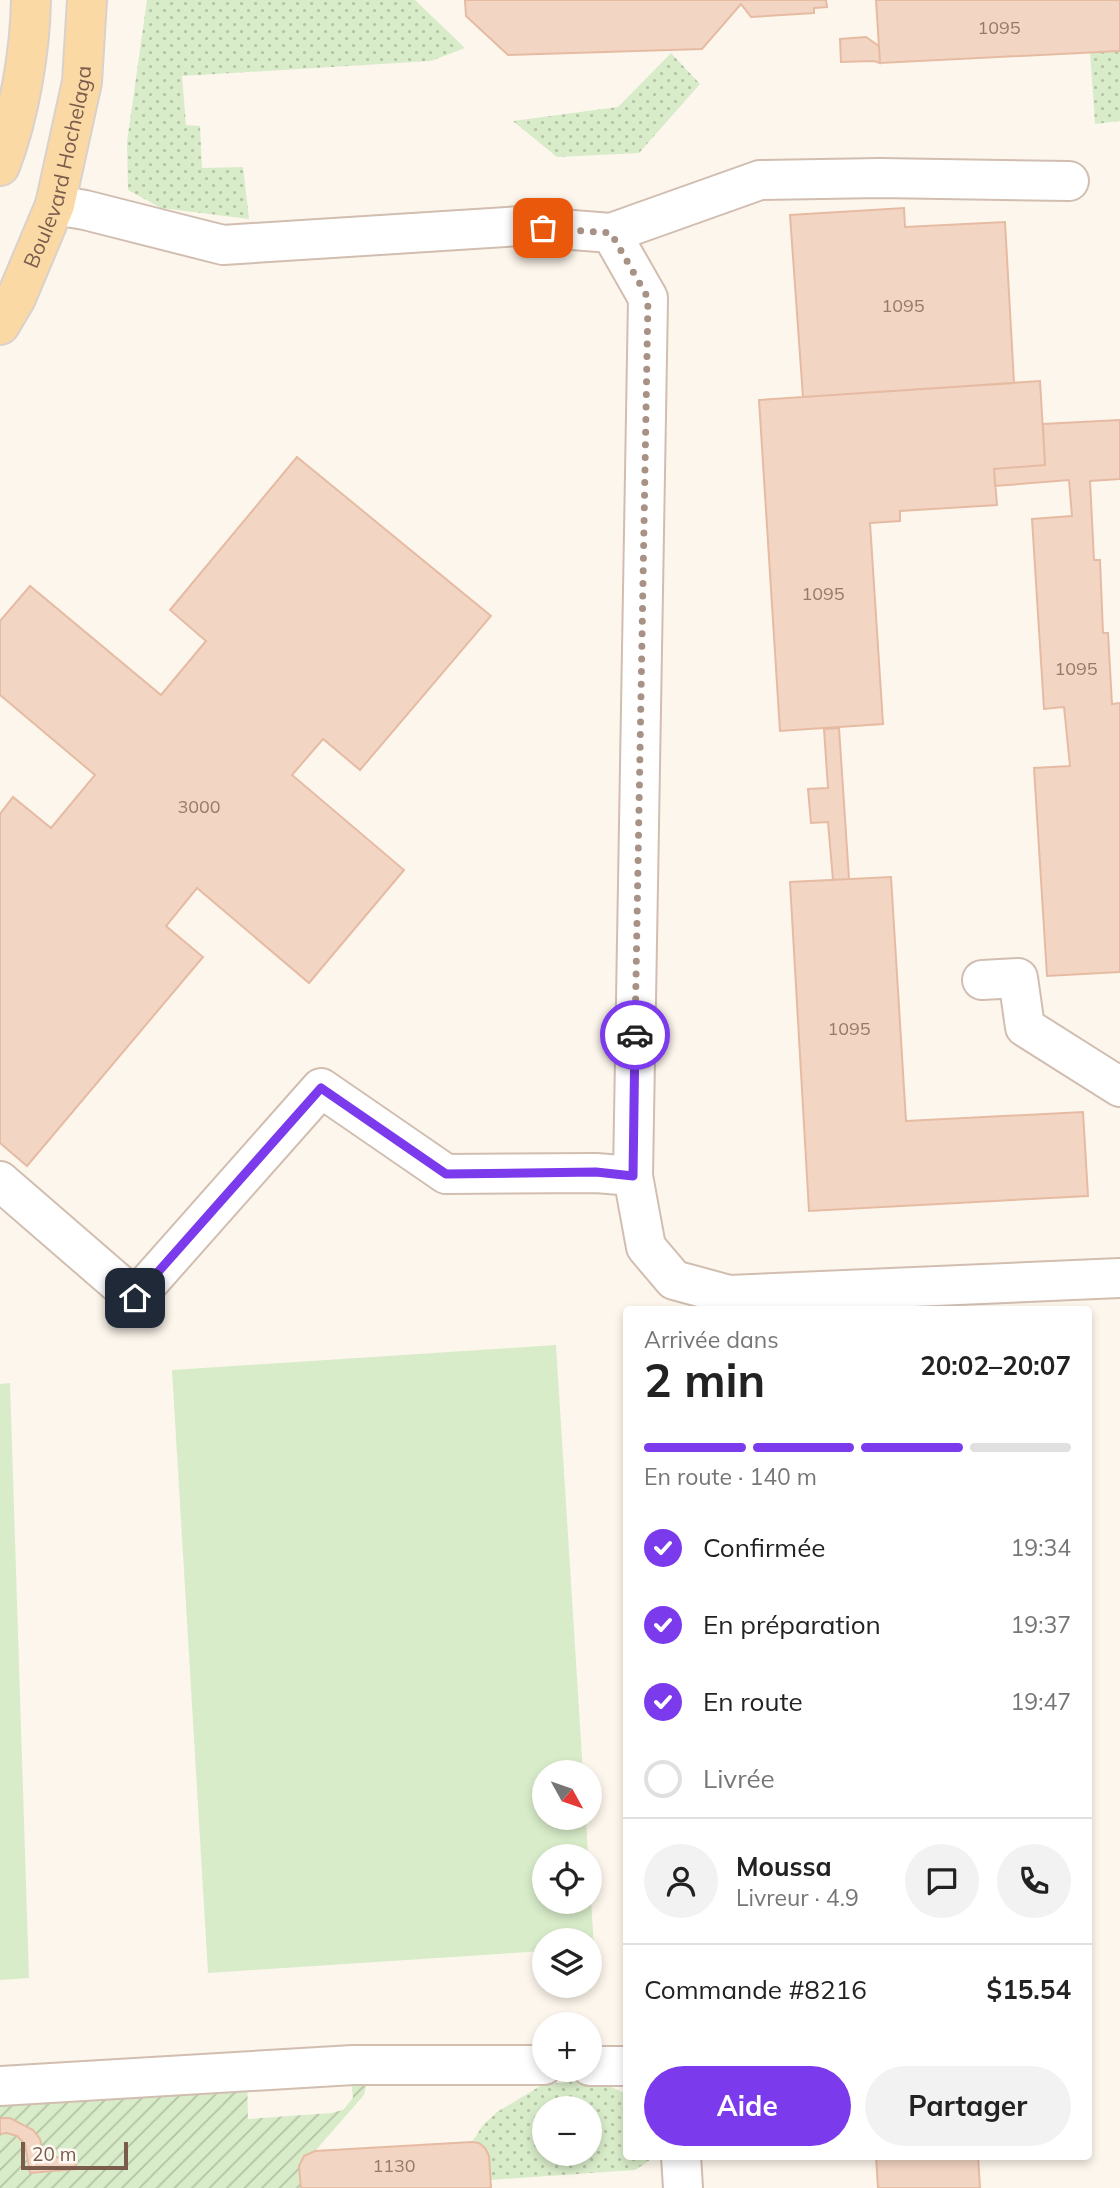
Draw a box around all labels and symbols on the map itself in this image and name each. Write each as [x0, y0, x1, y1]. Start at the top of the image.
house number: 1095 [977, 16, 1021, 39]
street label: Boulevard Hochelaga [17, 65, 96, 272]
pin [513, 198, 573, 258]
house number: 1095 [881, 294, 925, 317]
house number: 1095 [801, 582, 845, 605]
house number: 1095 [1054, 657, 1098, 680]
house number: 3000 [177, 795, 221, 818]
courier [600, 1000, 670, 1070]
house number: 1095 [827, 1017, 871, 1040]
pin [105, 1268, 165, 1328]
north arrow [532, 1760, 602, 1830]
scale bar [21, 2139, 128, 2171]
house number: 1130 [372, 2154, 416, 2177]

